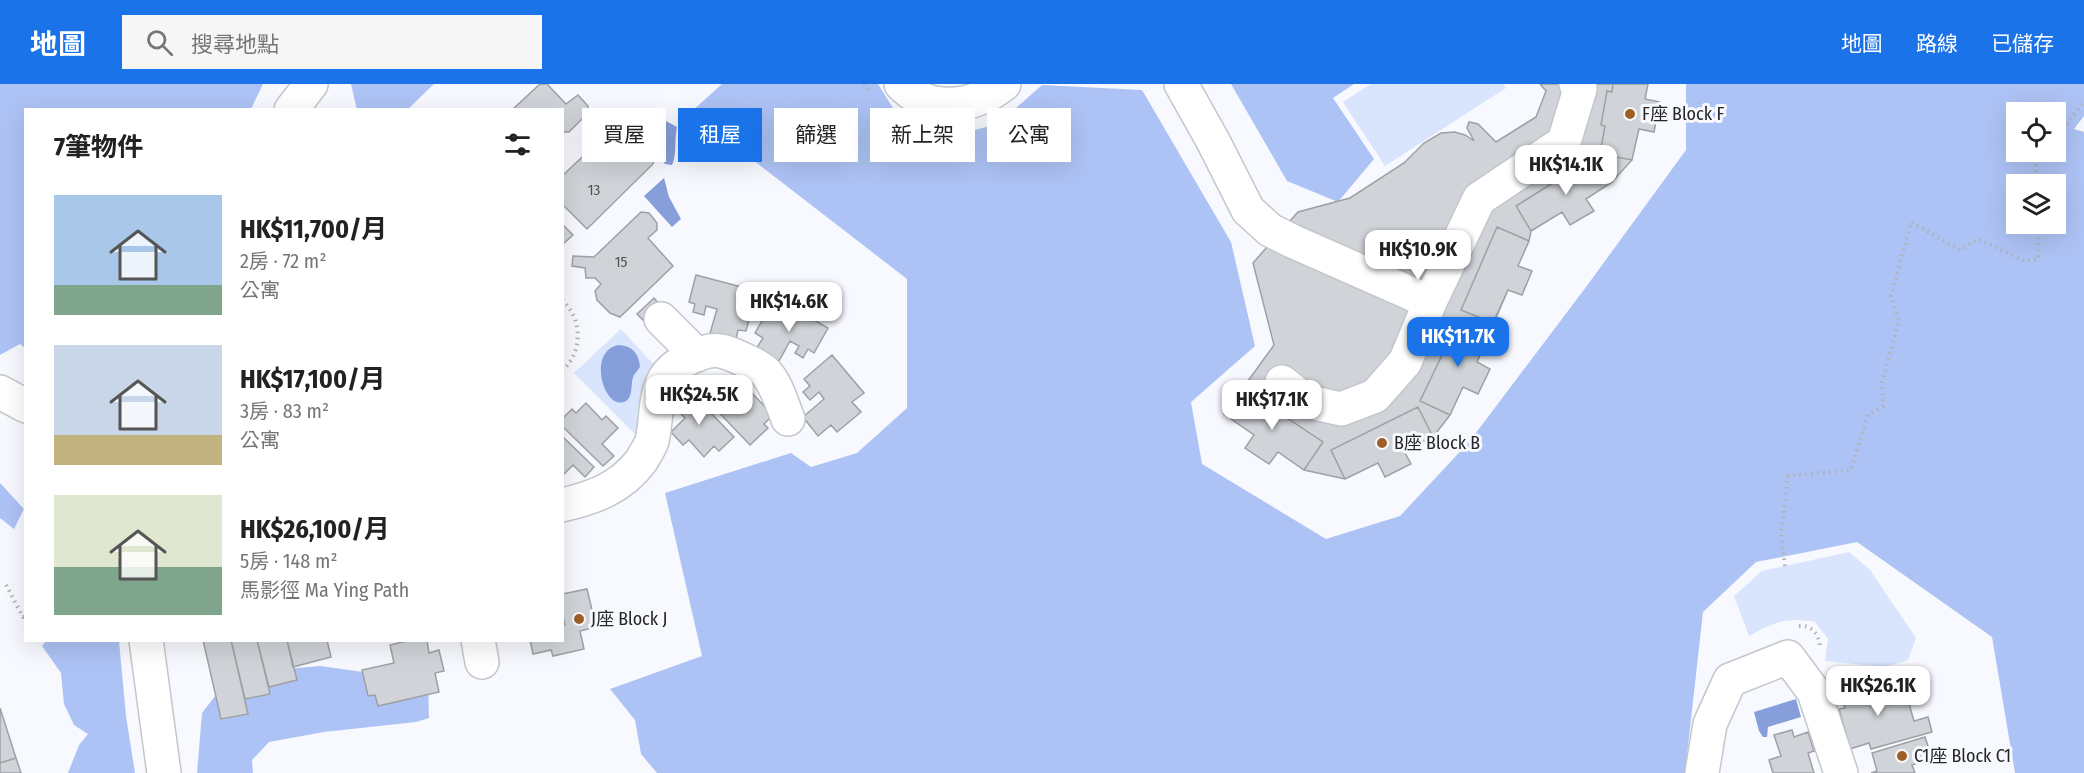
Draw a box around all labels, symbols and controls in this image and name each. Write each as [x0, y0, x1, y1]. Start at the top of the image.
search box [122, 15, 542, 69]
icon: search [143, 26, 176, 59]
text: 地圖 [30, 28, 86, 61]
text: 搜尋地點 [191, 31, 279, 58]
text: 地圖 [1841, 31, 1883, 57]
text: 路線 [1916, 31, 1958, 57]
text: 已儲存 [1991, 31, 2054, 57]
map controls [2006, 102, 2066, 234]
button: locate [2006, 102, 2066, 162]
place label: F座 Block F [1642, 103, 1724, 125]
marker: F座 Block F [1623, 107, 1637, 121]
chip: 買屋 [582, 108, 666, 162]
chip: 租屋 [678, 108, 762, 162]
chip: 篩選 [774, 108, 858, 162]
chip: 新上架 [870, 108, 975, 162]
chip: 公寓 [987, 108, 1071, 162]
icon: filters [501, 128, 534, 161]
text: 7筆物件 [54, 132, 143, 163]
pin: HK$14.1K [1504, 145, 1628, 196]
text: HK$14.1K [1529, 152, 1603, 176]
button: layers [2006, 174, 2066, 234]
house number: 13 [588, 181, 601, 199]
text: HK$11,700/月 [240, 214, 387, 245]
icon: home [102, 219, 174, 291]
pin: HK$10.9K [1356, 230, 1480, 281]
text: HK$10.9K [1379, 237, 1457, 261]
text: 2房 · 72 m² [240, 249, 326, 273]
house number: 15 [615, 253, 627, 271]
text: 公寓 [240, 278, 280, 302]
pin: HK$14.6K [727, 282, 851, 333]
text: HK$14.6K [750, 289, 828, 313]
pin: HK$11.7K [1396, 317, 1520, 368]
text: HK$11.7K [1421, 324, 1495, 348]
text: HK$17,100/月 [240, 364, 385, 395]
icon: home [102, 369, 174, 441]
pin: HK$24.5K [637, 375, 761, 426]
pin: HK$17.1K [1210, 380, 1334, 431]
text: HK$24.5K [660, 382, 738, 406]
text: HK$17.1K [1236, 387, 1308, 411]
text: 3房 · 83 m² [240, 399, 329, 423]
text: 公寓 [240, 428, 280, 452]
place label: B座 Block B [1394, 432, 1480, 454]
marker: B座 Block B [1375, 436, 1389, 450]
text: HK$26,100/月 [240, 514, 390, 545]
icon: home [102, 519, 174, 591]
text: 5房 · 148 m² [240, 549, 338, 573]
text: 馬影徑 Ma Ying Path [240, 578, 409, 602]
place label: J座 Block J [591, 608, 667, 630]
marker: J座 Block J [572, 612, 586, 626]
pin: HK$26.1K [1816, 666, 1940, 717]
text: HK$26.1K [1840, 673, 1916, 697]
place label: C1座 Block C1 [1914, 745, 2011, 767]
marker: C1座 Block C1 [1895, 749, 1909, 763]

